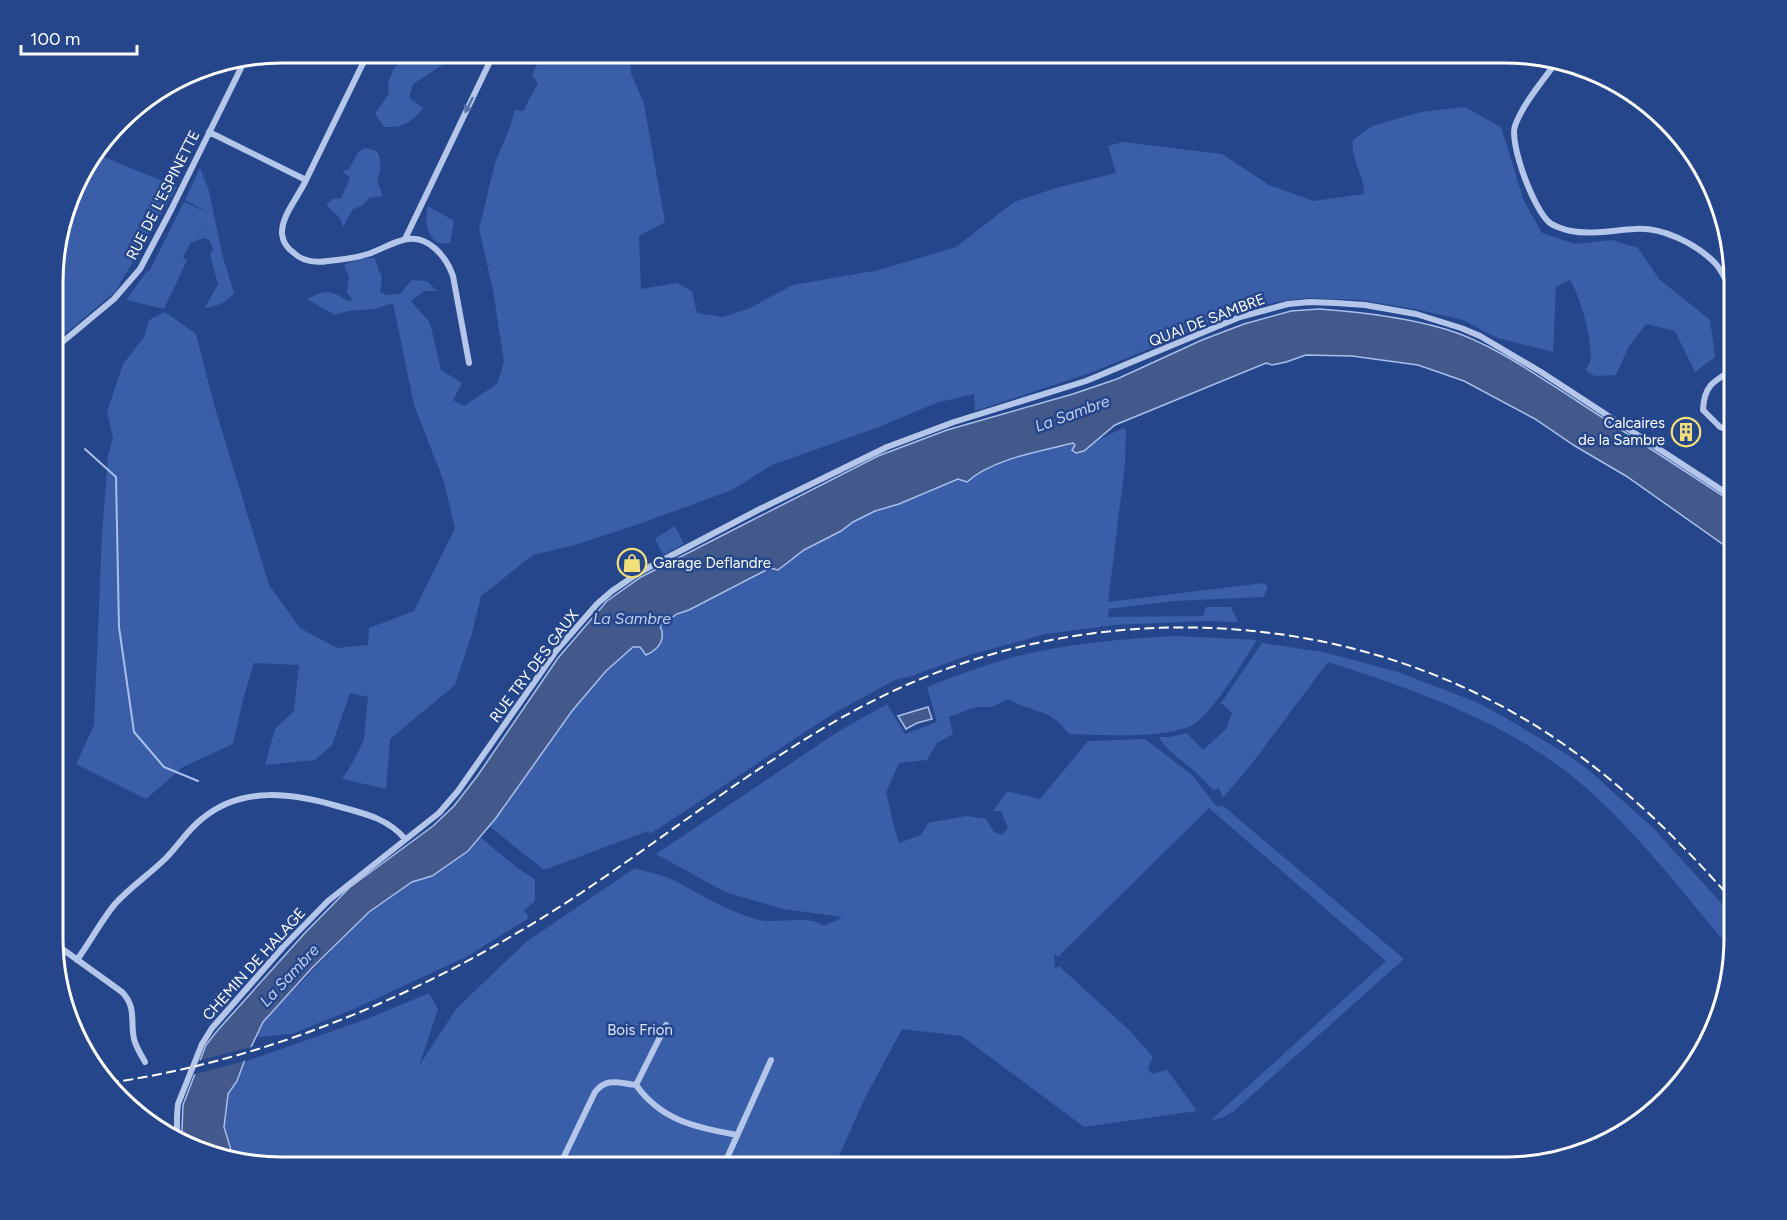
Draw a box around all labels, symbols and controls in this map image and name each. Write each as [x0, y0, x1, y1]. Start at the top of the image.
scale bar [21, 18, 136, 56]
text: 100 m [30, 28, 80, 50]
one-way arrow [464, 97, 474, 114]
street label: RUE DE L'ESPINETTE [123, 127, 203, 263]
street label: QUAI DE SAMBRE [1147, 290, 1267, 350]
water label: La Sambre [1032, 391, 1112, 436]
place label: Calcaires de la Sambre [1578, 414, 1665, 449]
building icon: Calcaires de la Sambre [1670, 416, 1702, 448]
shop icon: Garage Deflandre [616, 547, 648, 579]
place label: Garage Deflandre [653, 554, 771, 572]
street label: RUE TRY DES GAUX [486, 605, 583, 726]
water label: La Sambre [593, 609, 671, 628]
street label: CHEMIN DE HALAGE [199, 904, 309, 1024]
water label: La Sambre [256, 940, 323, 1010]
park label: Bois Frion [607, 1021, 673, 1039]

